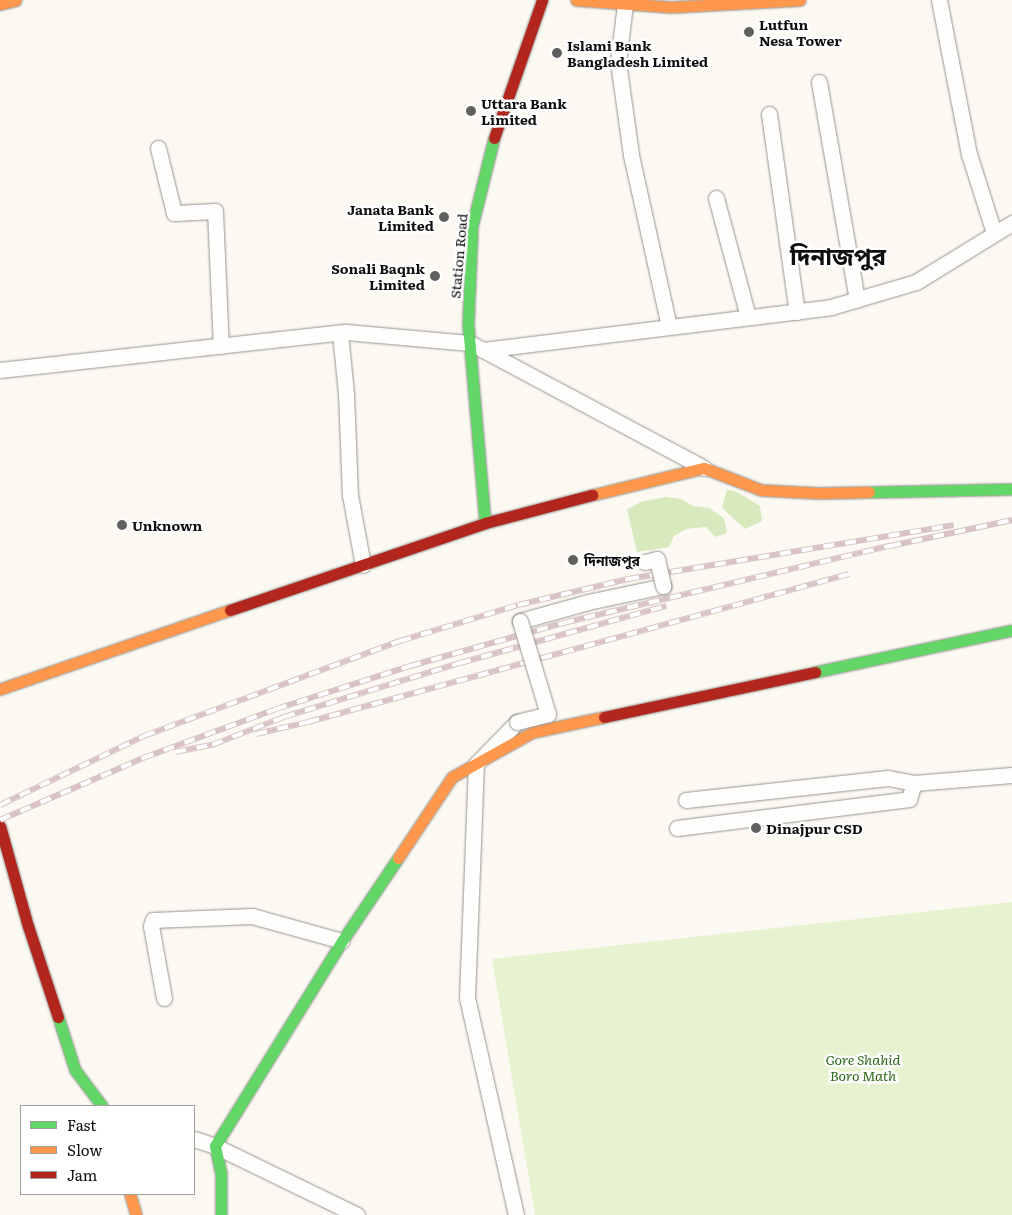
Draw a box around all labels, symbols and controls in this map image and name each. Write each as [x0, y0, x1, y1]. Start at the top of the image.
place label: Lutfun Nesa Tower [759, 16, 842, 48]
marker: Lutfun Nesa Tower [743, 26, 755, 38]
place label: Islami Bank Bangladesh Limited [567, 37, 708, 70]
marker: Islami Bank Bangladesh Limited [551, 47, 563, 59]
place label: Uttara Bank Limited [481, 95, 567, 128]
marker: Uttara Bank Limited [465, 105, 477, 117]
place label: Janata Bank Limited [347, 201, 434, 233]
marker: Janata Bank Limited [438, 211, 450, 223]
street label: Station Road [446, 213, 470, 299]
district label: দিনাজপুর [790, 241, 886, 269]
place label: Sonali Baqnk Limited [331, 260, 425, 292]
marker: Sonali Baqnk Limited [429, 270, 441, 282]
place label: Unknown [132, 517, 202, 533]
marker: Unknown [116, 519, 128, 531]
place label: দিনাজপুর [584, 552, 640, 568]
marker: দিনাজপুর [566, 553, 580, 567]
place label: Dinajpur CSD [766, 820, 863, 836]
marker: Dinajpur CSD [750, 822, 762, 834]
park label: Gore Shahid Boro Math [825, 1051, 901, 1084]
legend [20, 1105, 195, 1195]
text: Fast [67, 1113, 96, 1136]
text: Slow [67, 1138, 102, 1161]
text: Jam [67, 1163, 97, 1186]

